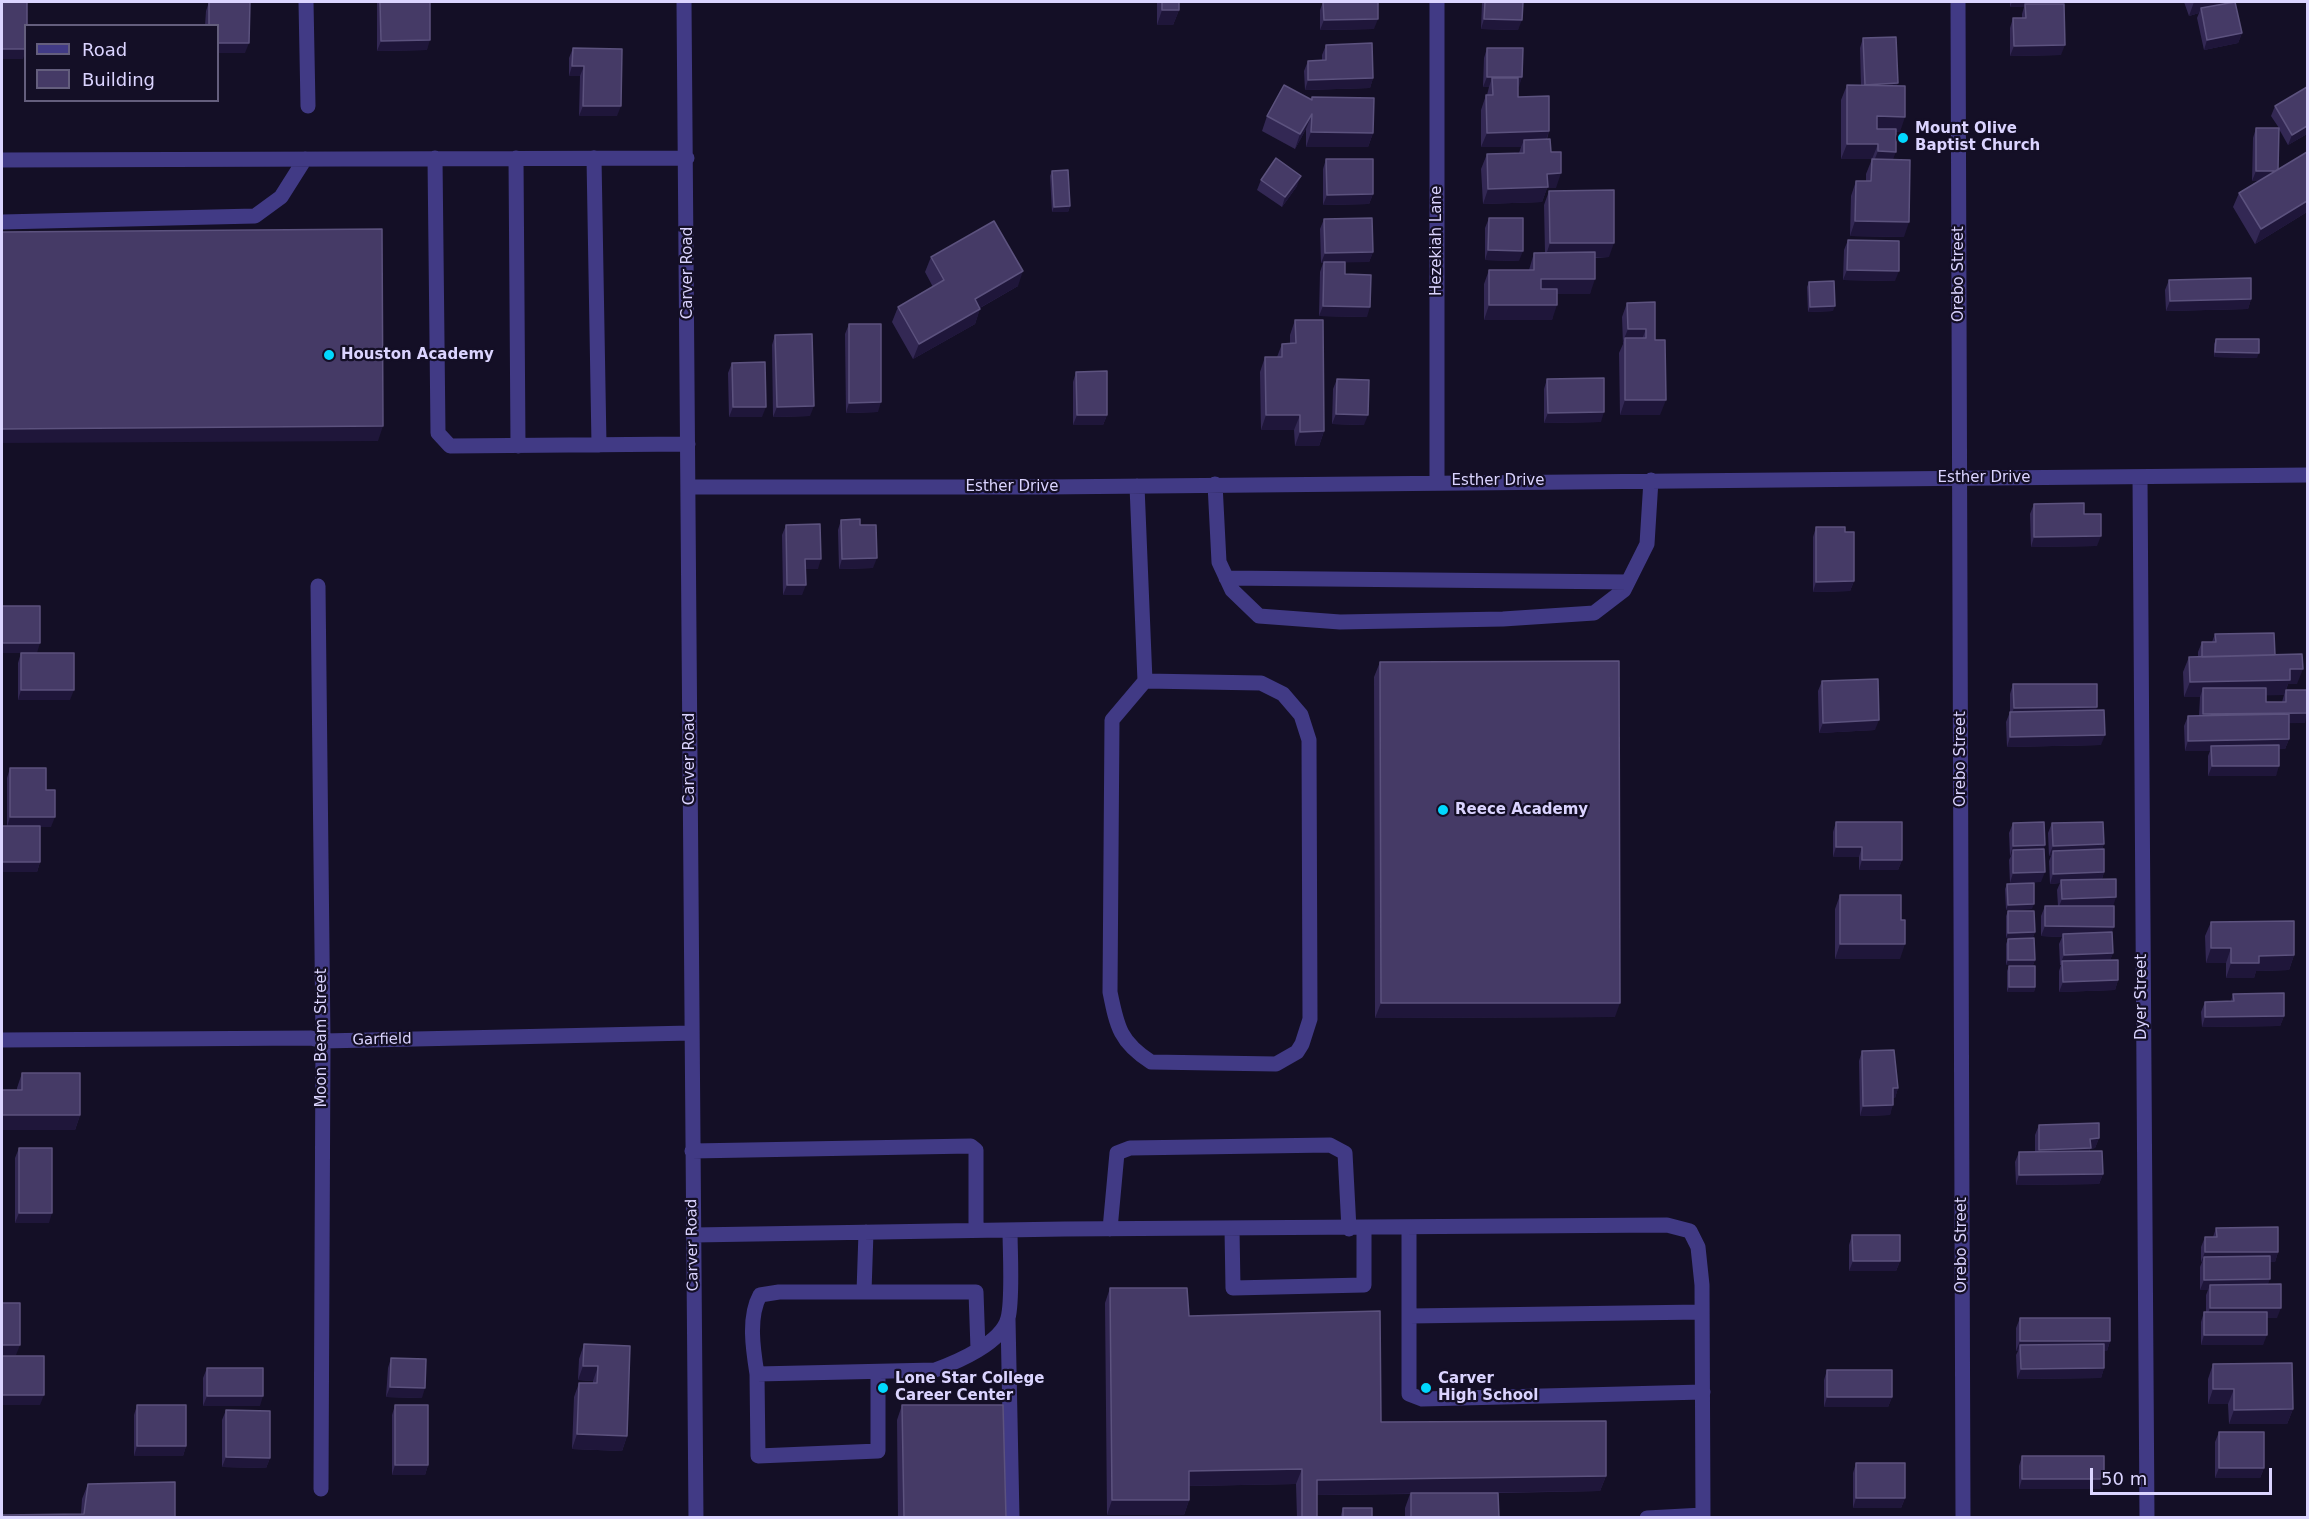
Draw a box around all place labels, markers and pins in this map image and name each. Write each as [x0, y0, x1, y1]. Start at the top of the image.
place label: Mount Olive Baptist Church [1915, 120, 2040, 155]
marker: Mount Olive Baptist Church [1896, 131, 1910, 145]
place label: Houston Academy [341, 346, 494, 364]
marker: Houston Academy [322, 348, 336, 362]
place label: Reece Academy [1455, 801, 1588, 819]
marker: Reece Academy [1436, 803, 1450, 817]
place label: Lone Star College Career Center [895, 1370, 1044, 1405]
place label: Carver High School [1438, 1370, 1538, 1405]
marker: Lone Star College Career Center [876, 1381, 890, 1395]
marker: Carver High School [1419, 1381, 1433, 1395]

